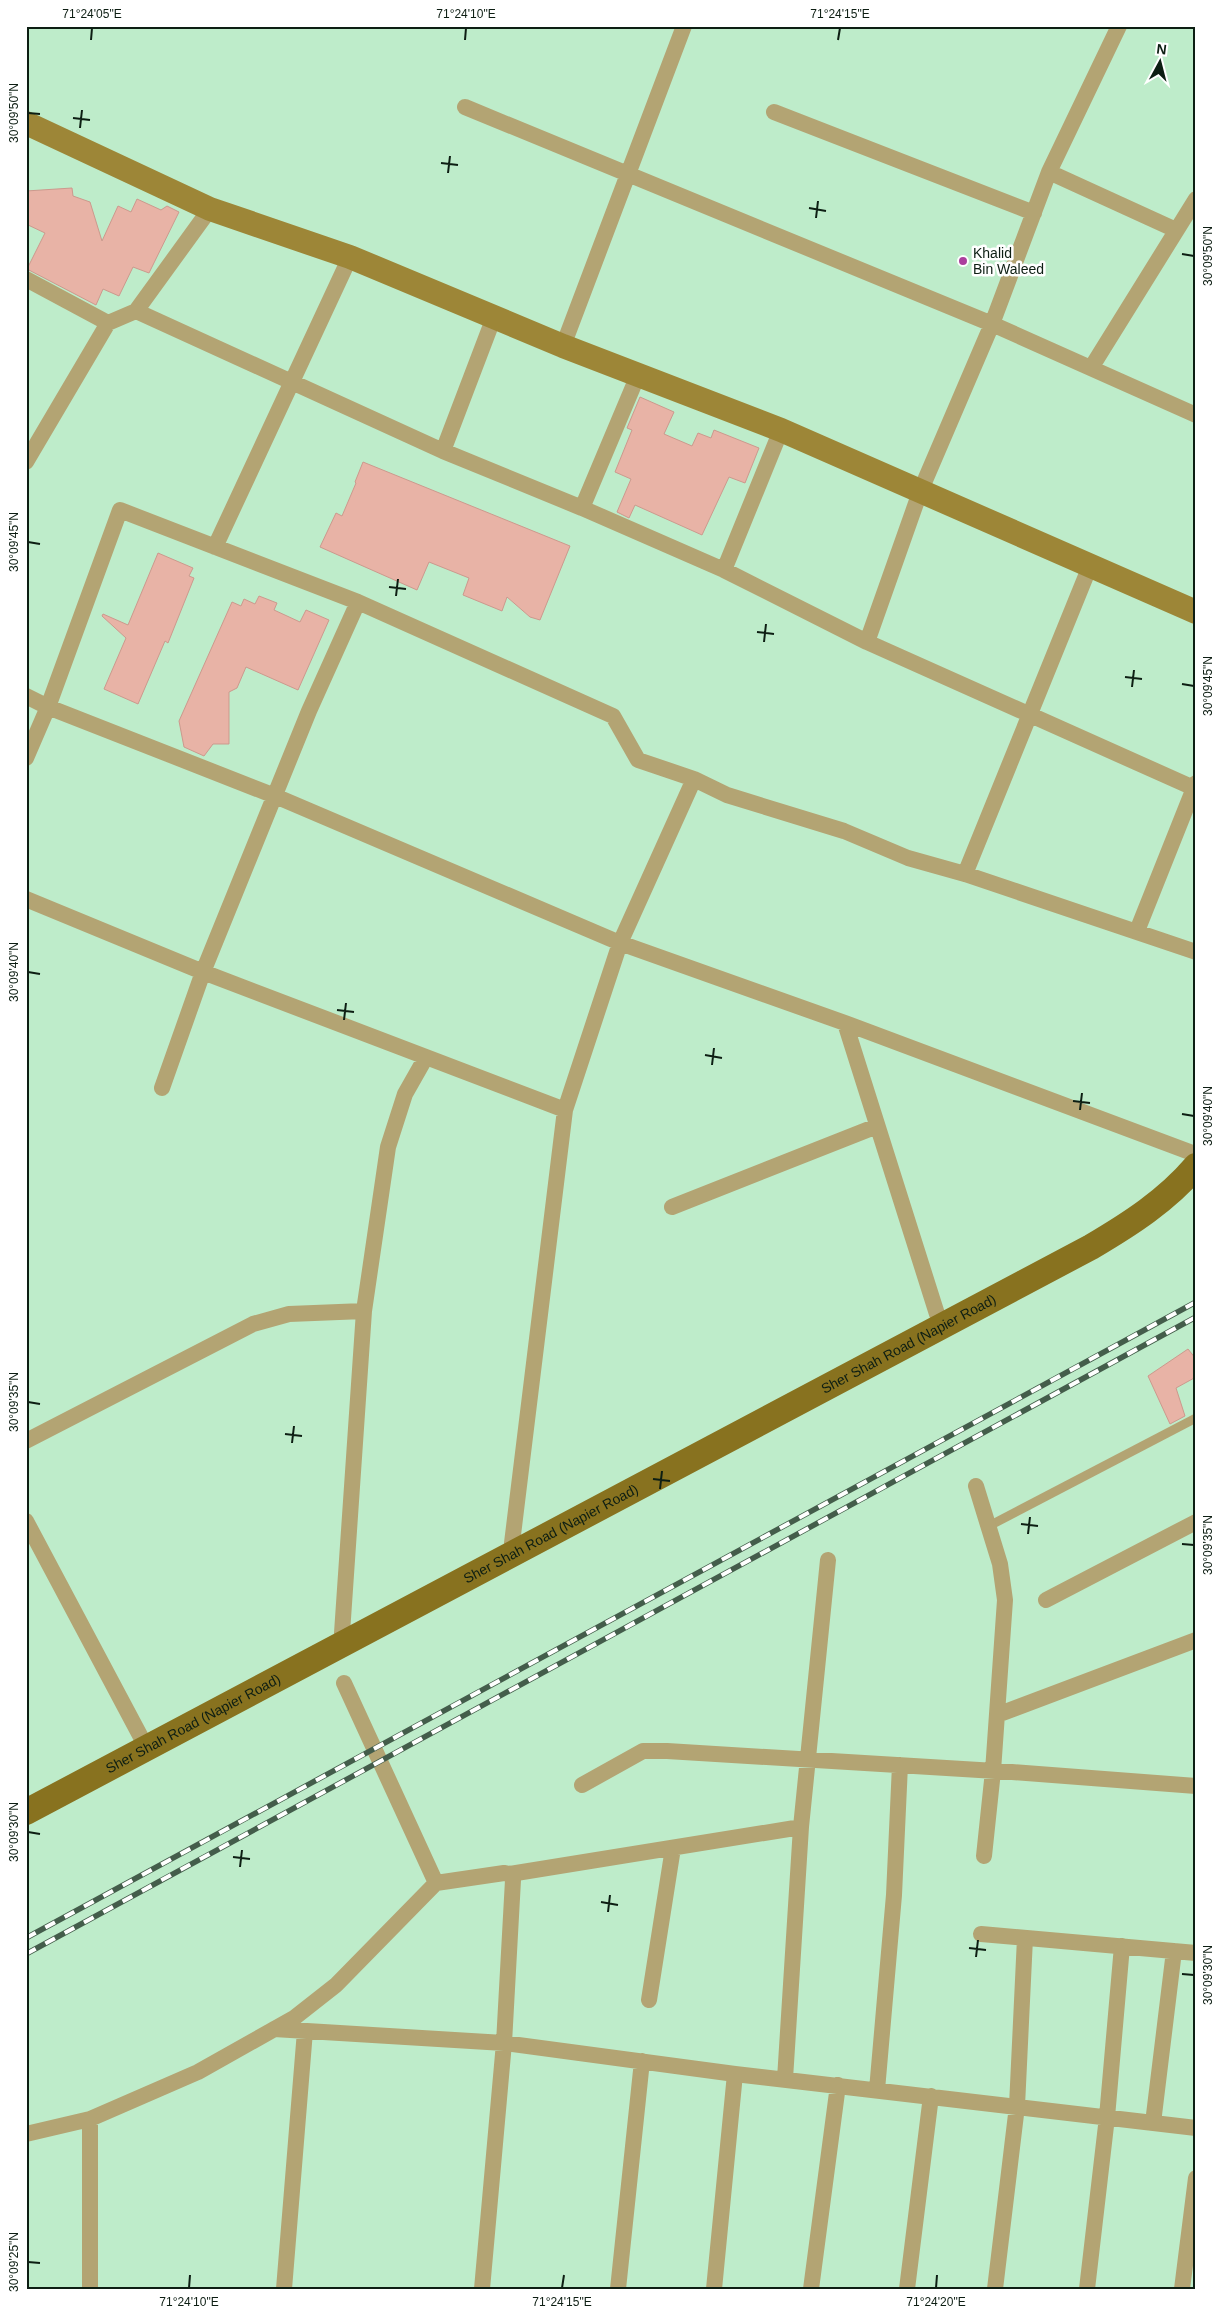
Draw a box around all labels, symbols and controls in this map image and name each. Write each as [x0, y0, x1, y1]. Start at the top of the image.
text: 71°24'05"E [62, 7, 122, 21]
text: 71°24'10"E [436, 7, 496, 21]
text: 71°24'15"E [810, 7, 870, 21]
north arrow [1134, 38, 1184, 88]
text: N [1156, 41, 1168, 58]
text: 30°09'50"N [7, 83, 21, 143]
text: 30°09'50"N [1201, 226, 1215, 286]
place label: Khalid Bin Waleed [973, 245, 1044, 277]
marker: Khalid Bin Waleed [957, 255, 969, 267]
text: 30°09'45"N [7, 512, 21, 572]
text: 30°09'45"N [1201, 656, 1215, 716]
text: 30°09'40"N [7, 942, 21, 1002]
text: 30°09'40"N [1201, 1086, 1215, 1146]
street label: Sher Shah Road (Napier Road) [818, 1291, 999, 1397]
text: 30°09'35"N [7, 1372, 21, 1432]
street label: Sher Shah Road (Napier Road) [461, 1481, 641, 1587]
text: 30°09'35"N [1201, 1515, 1215, 1575]
street label: Sher Shah Road (Napier Road) [103, 1671, 283, 1776]
text: 30°09'30"N [7, 1802, 21, 1862]
text: 30°09'30"N [1201, 1945, 1215, 2005]
text: 30°09'25"N [7, 2232, 21, 2292]
text: 71°24'10"E [159, 2295, 219, 2309]
text: 71°24'15"E [532, 2295, 592, 2309]
text: 71°24'20"E [906, 2295, 966, 2309]

